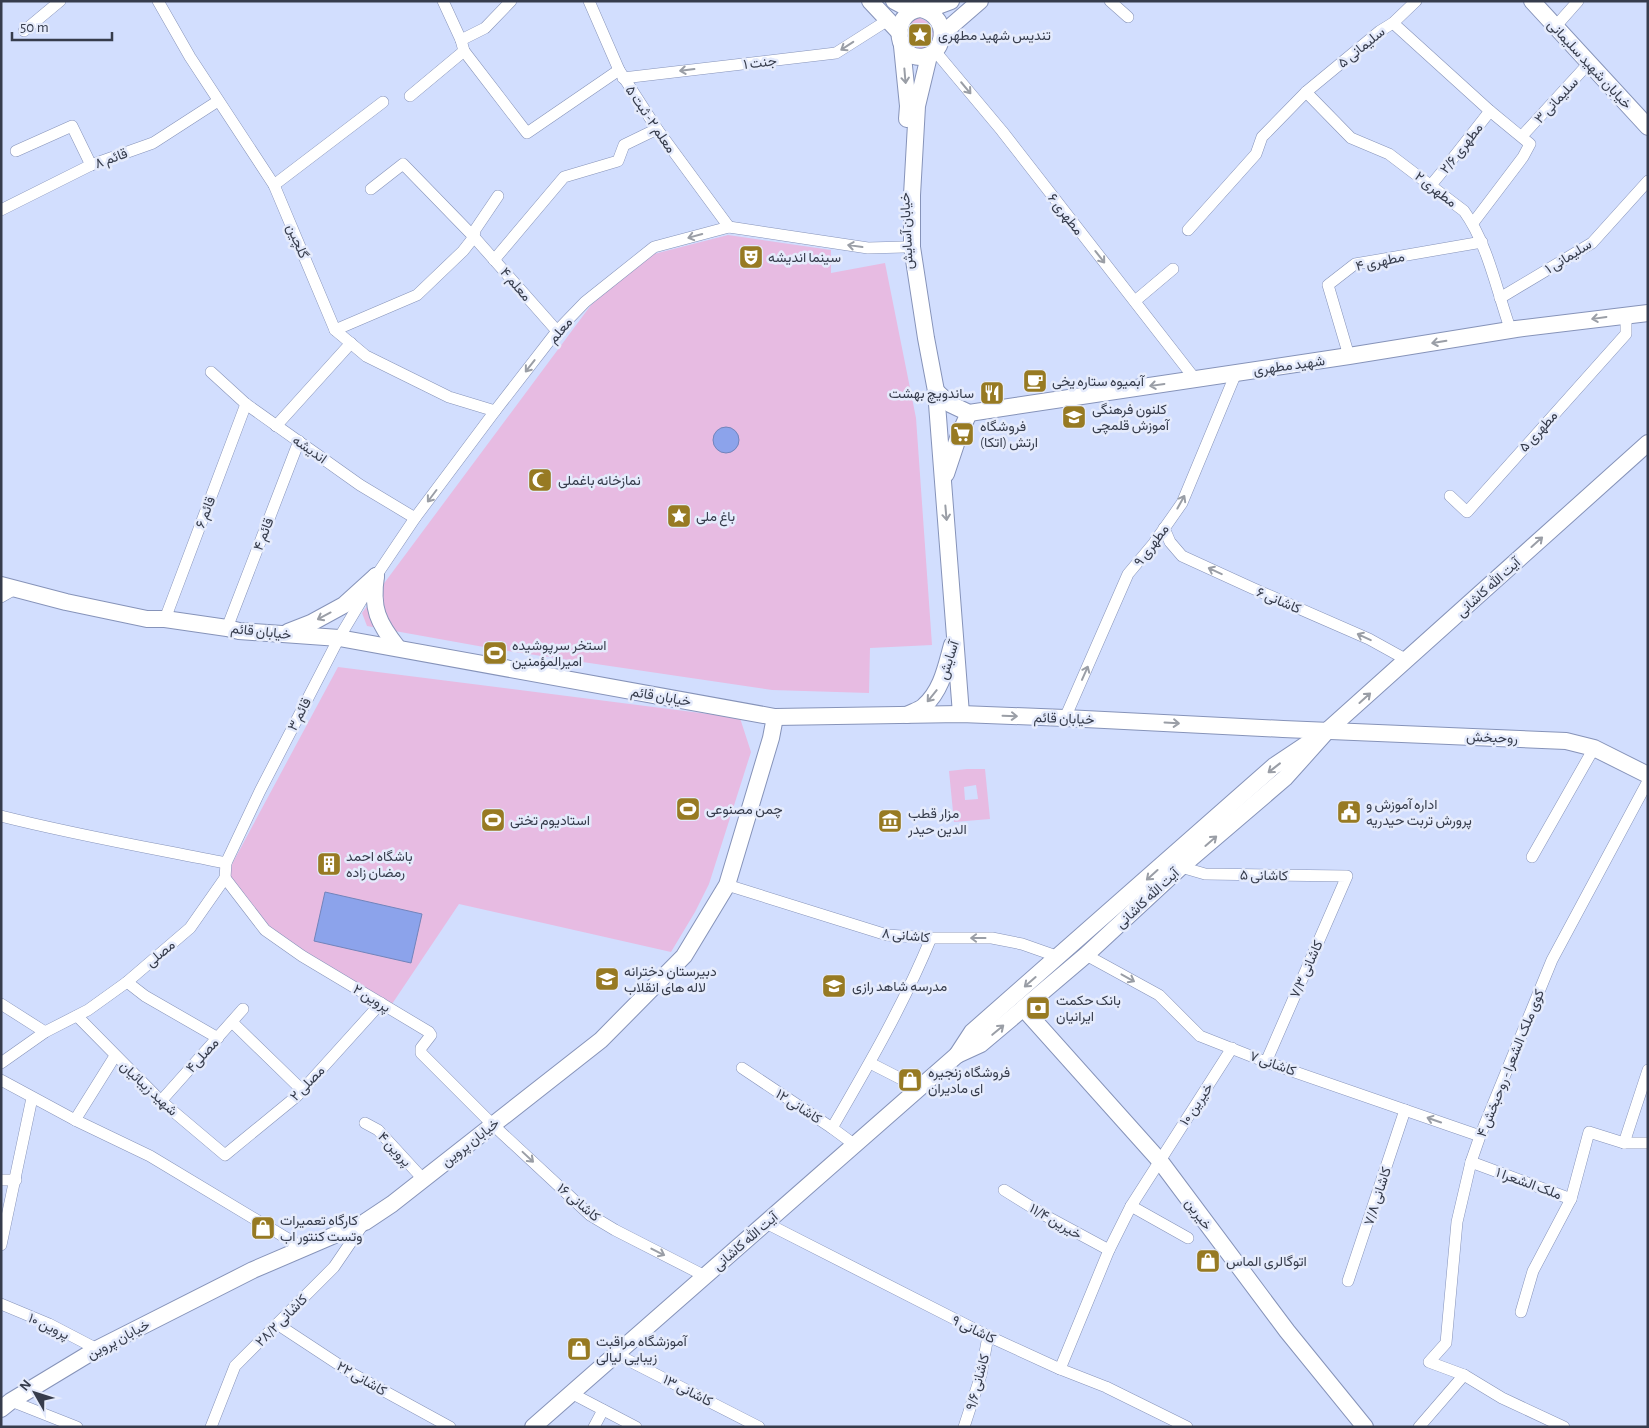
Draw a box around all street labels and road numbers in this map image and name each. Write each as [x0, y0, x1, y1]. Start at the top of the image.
street label: خیابان شهید سلیمانی [1544, 18, 1634, 113]
street label: سلیمانی ۵ [1335, 25, 1388, 72]
street label: جنت ۱ [743, 54, 778, 73]
street label: سلیمانی ۳ [1532, 75, 1582, 127]
street label: معلم ۲- ثبت ۵ [622, 83, 678, 156]
street label: مطهری ۲/۶ [1438, 121, 1486, 177]
street label: قائم ۸ [93, 147, 130, 172]
street label: مطهری ۲ [1411, 169, 1459, 211]
street label: مطهری ۶ [1044, 191, 1086, 239]
street label: خیابان آسایش [897, 192, 917, 270]
street label: گلچین [282, 222, 311, 261]
street label: سلیمانی ۱ [1543, 237, 1595, 277]
street label: مطهری ۴ [1355, 250, 1406, 275]
street label: معلم ۴ [496, 265, 533, 305]
street label: معلم [546, 315, 576, 347]
street label: شهید مطهری [1252, 354, 1326, 379]
street label: مطهری ۵ [1517, 408, 1561, 456]
street label: اندیشه [290, 433, 329, 466]
street label: قائم ۶ [194, 495, 219, 530]
street label: قائم ۴ [251, 516, 277, 553]
street label: مطهری ۹ [1132, 522, 1173, 570]
street label: آیت الله کاشانی [1453, 553, 1525, 621]
street label: کاشانی ۶ [1254, 585, 1303, 617]
street label: خیابان قائم [230, 622, 292, 643]
street label: آسایش [935, 637, 963, 682]
street label: خیابان قائم [629, 685, 692, 710]
street label: قائم ۳ [286, 696, 315, 734]
street label: خیابان قائم [1033, 711, 1095, 728]
street label: روحبخش [1466, 730, 1518, 747]
street label: آیت الله کاشانی [1112, 864, 1184, 932]
street label: کاشانی ۵ [1240, 869, 1288, 884]
street label: کاشانی ۸ [881, 927, 931, 946]
street label: مصلی [143, 938, 178, 971]
street label: کاشانی ۷/۳ [1288, 938, 1327, 1001]
street label: پروین ۲ [349, 982, 393, 1017]
street label: کوی ملک الشعرا - روحبخش ۴ [1475, 988, 1548, 1140]
street label: مصلی۴ [184, 1036, 222, 1076]
street label: کاشانی ۷ [1247, 1049, 1298, 1080]
street label: شهید زیبائیان [116, 1059, 180, 1119]
street label: مصلی ۲ [288, 1063, 328, 1105]
street label: خیرین ۱۰ [1178, 1081, 1217, 1129]
street label: کاشانی ۱۲ [773, 1087, 824, 1128]
street label: خیابان پروین [439, 1116, 503, 1171]
street label: پروین ۴ [374, 1130, 414, 1171]
street label: کاشانی ۷/۸ [1362, 1165, 1395, 1228]
street label: ملک الشعرا ۱ [1494, 1166, 1563, 1203]
street label: کاشانی ۱۶ [554, 1181, 602, 1225]
street label: خیرین [1181, 1196, 1214, 1234]
street label: خیرین ۱۱/۴ [1027, 1201, 1084, 1243]
street label: آیت الله کاشانی [709, 1207, 783, 1274]
street label: کاشانی ۲۸/۲ [253, 1292, 311, 1350]
street label: پروین ۱۰ [25, 1311, 71, 1344]
street label: کاشانی ۹ [949, 1313, 998, 1347]
street label: خیابان پروین [85, 1318, 153, 1364]
street label: کاشانی ۹/۶ [964, 1353, 993, 1412]
street label: کاشانی ۲۲ [334, 1359, 389, 1399]
street label: کاشانی ۱۳ [660, 1373, 714, 1410]

